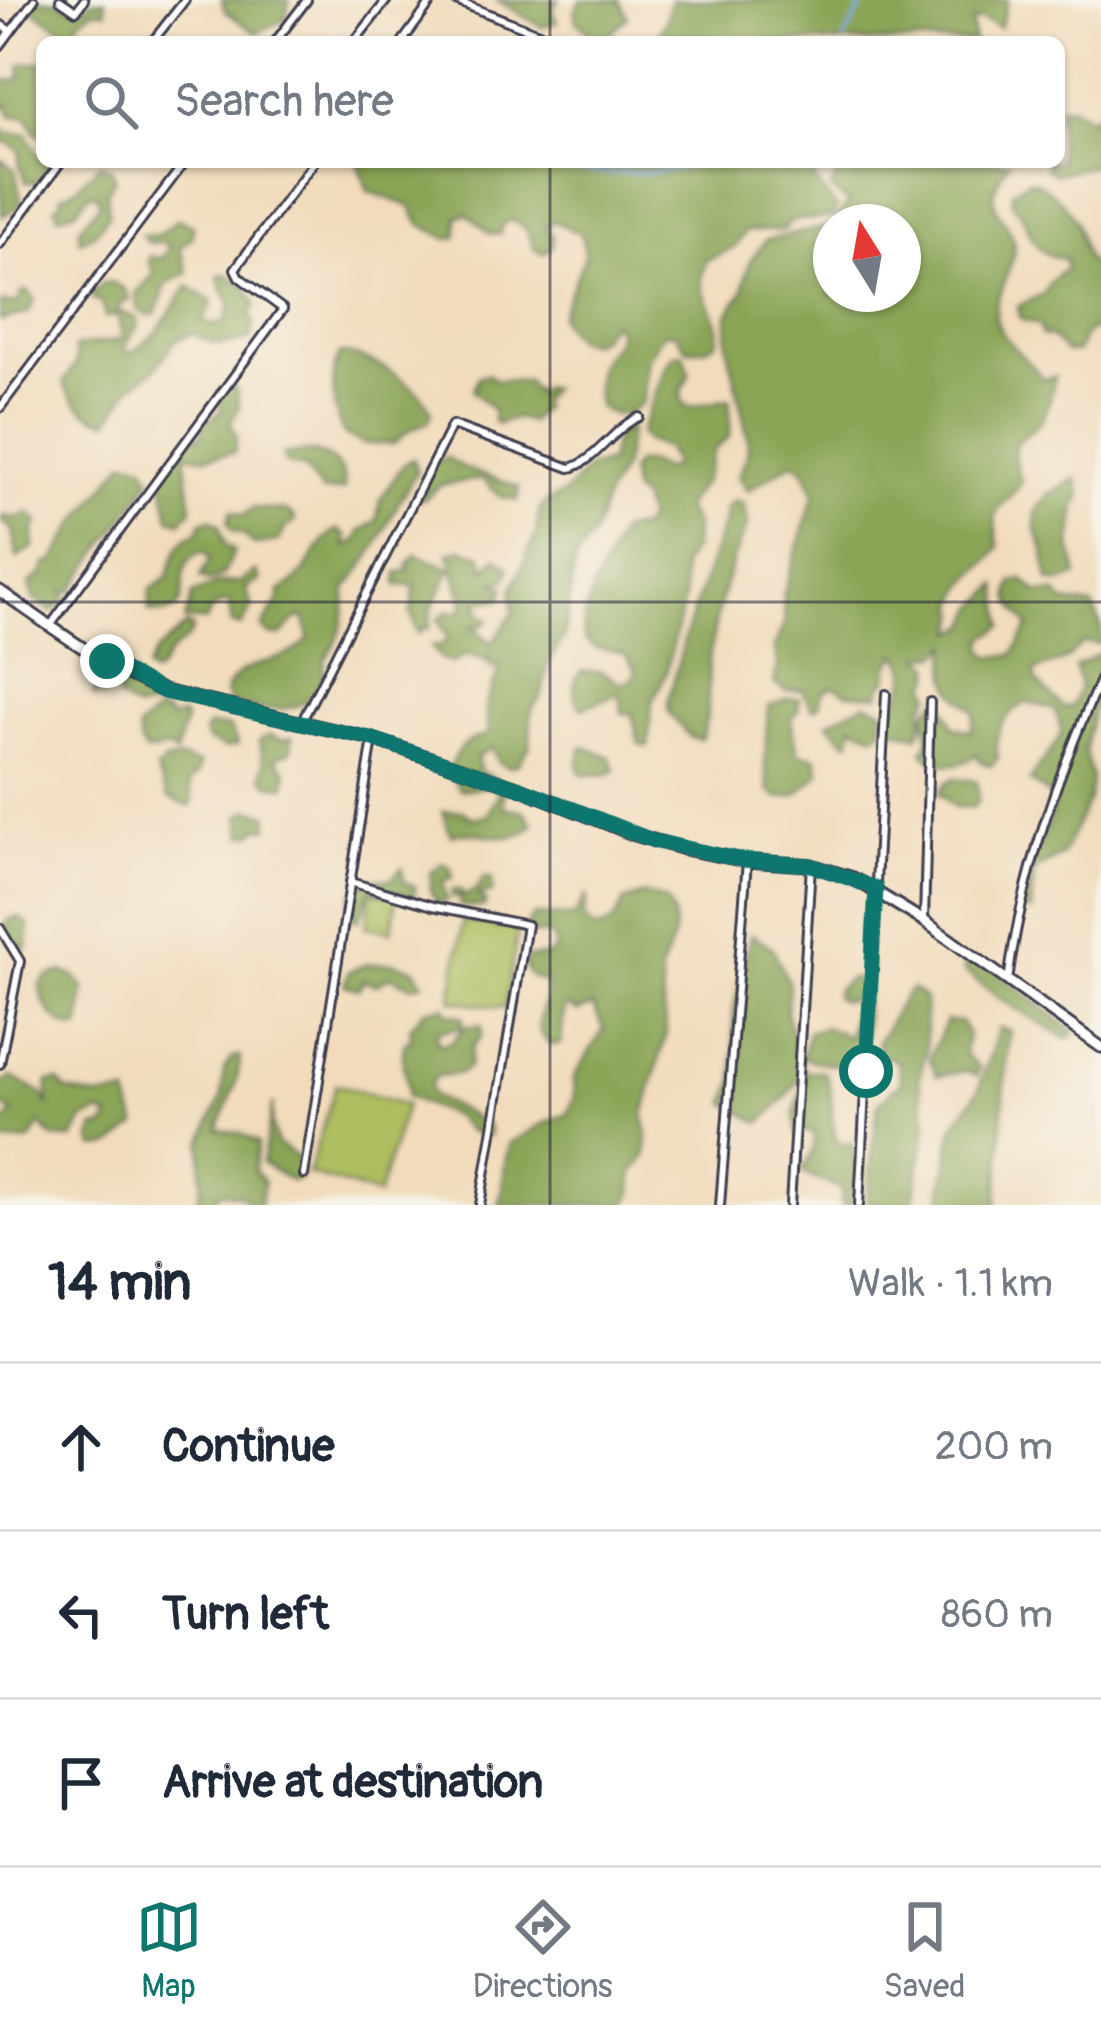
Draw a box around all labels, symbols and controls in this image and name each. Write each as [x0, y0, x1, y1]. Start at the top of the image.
search box [36, 36, 1065, 168]
icon: search [78, 69, 144, 135]
text: Search here [174, 74, 394, 130]
north arrow [813, 204, 921, 312]
route end [80, 634, 134, 688]
route start [839, 1044, 893, 1098]
text: 14 min [48, 1251, 191, 1315]
text: Walk · 1.1 km [848, 1259, 1053, 1308]
icon: ahead [48, 1414, 114, 1480]
text: Continue [162, 1419, 335, 1475]
text: 200 m [935, 1422, 1053, 1471]
icon: left [48, 1582, 114, 1648]
text: Turn left [162, 1587, 329, 1643]
text: 860 m [941, 1590, 1053, 1639]
icon: arrive [48, 1750, 114, 1816]
text: Arrive at destination [162, 1755, 543, 1811]
tab: Map [136, 1894, 202, 2007]
tab: Directions [473, 1894, 613, 2007]
tab: Saved [884, 1894, 965, 2007]

